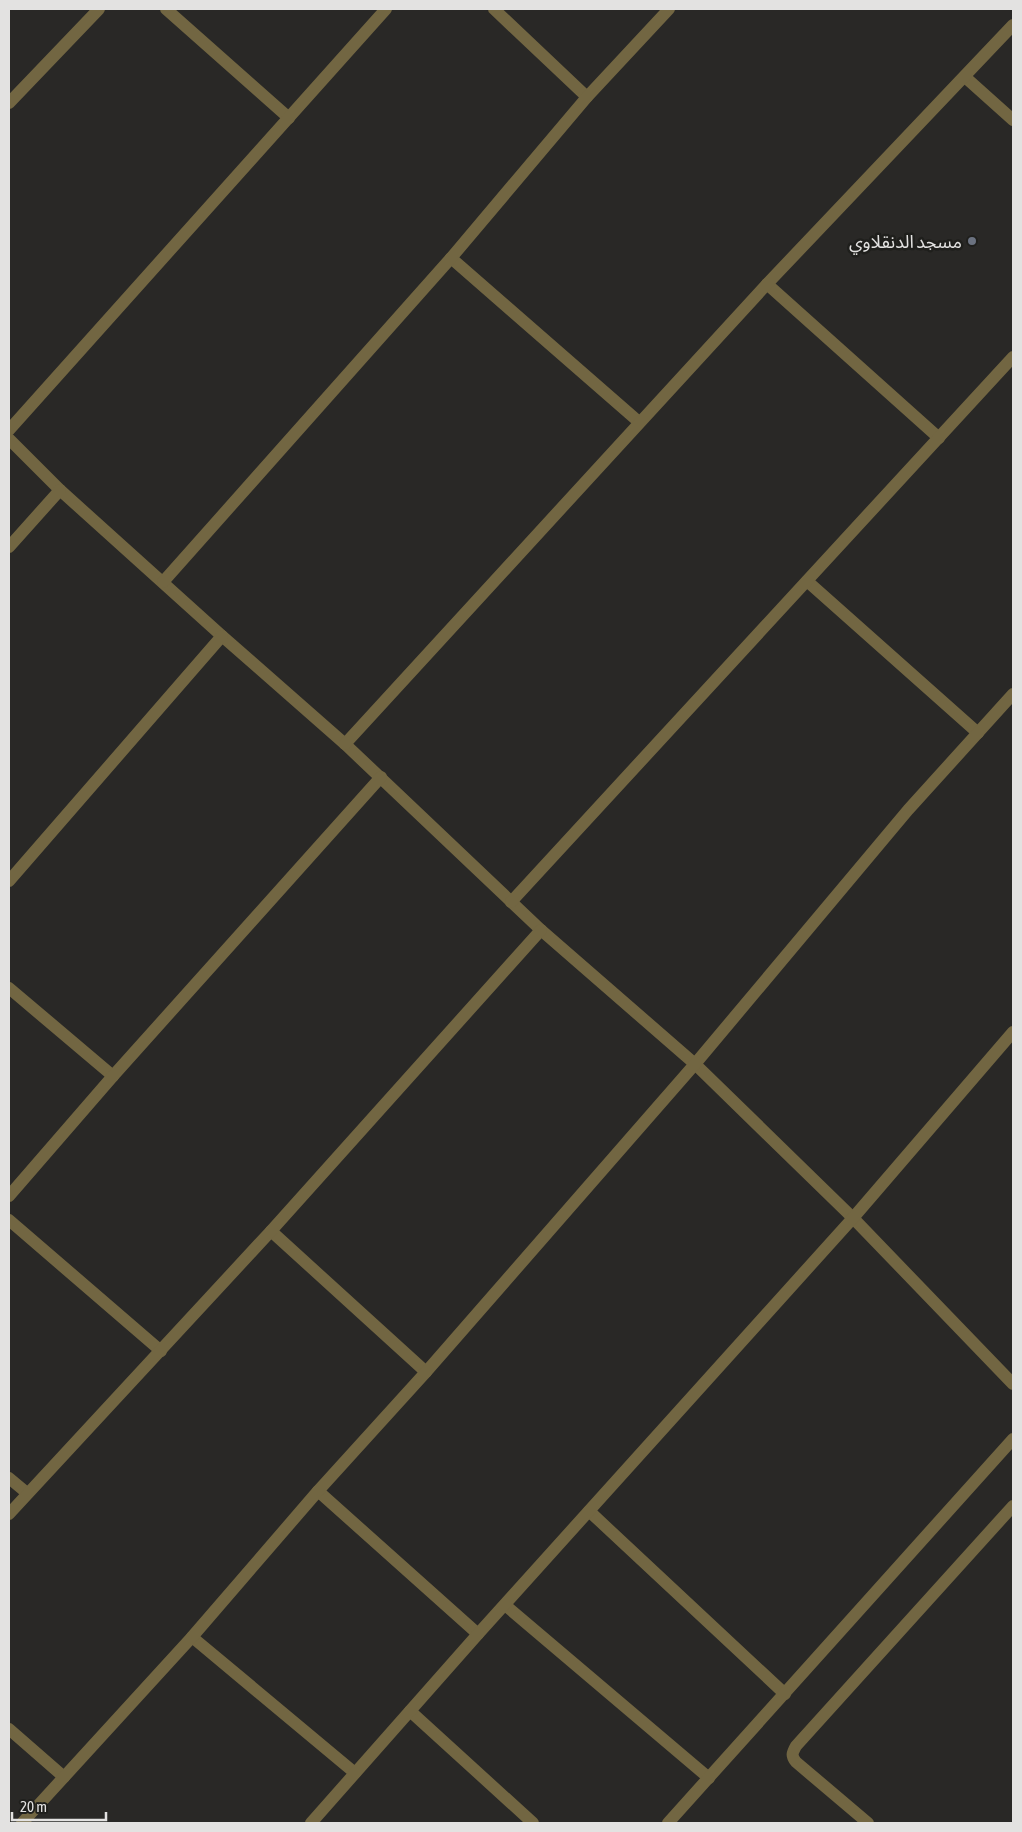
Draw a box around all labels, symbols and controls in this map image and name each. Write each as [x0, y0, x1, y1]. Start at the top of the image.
place label: مسجد الدنقلاوي [849, 231, 962, 255]
marker: مسجد الدنقلاوي [966, 235, 978, 247]
scale bar [12, 1790, 106, 1822]
text: 20 m [20, 1798, 47, 1815]

